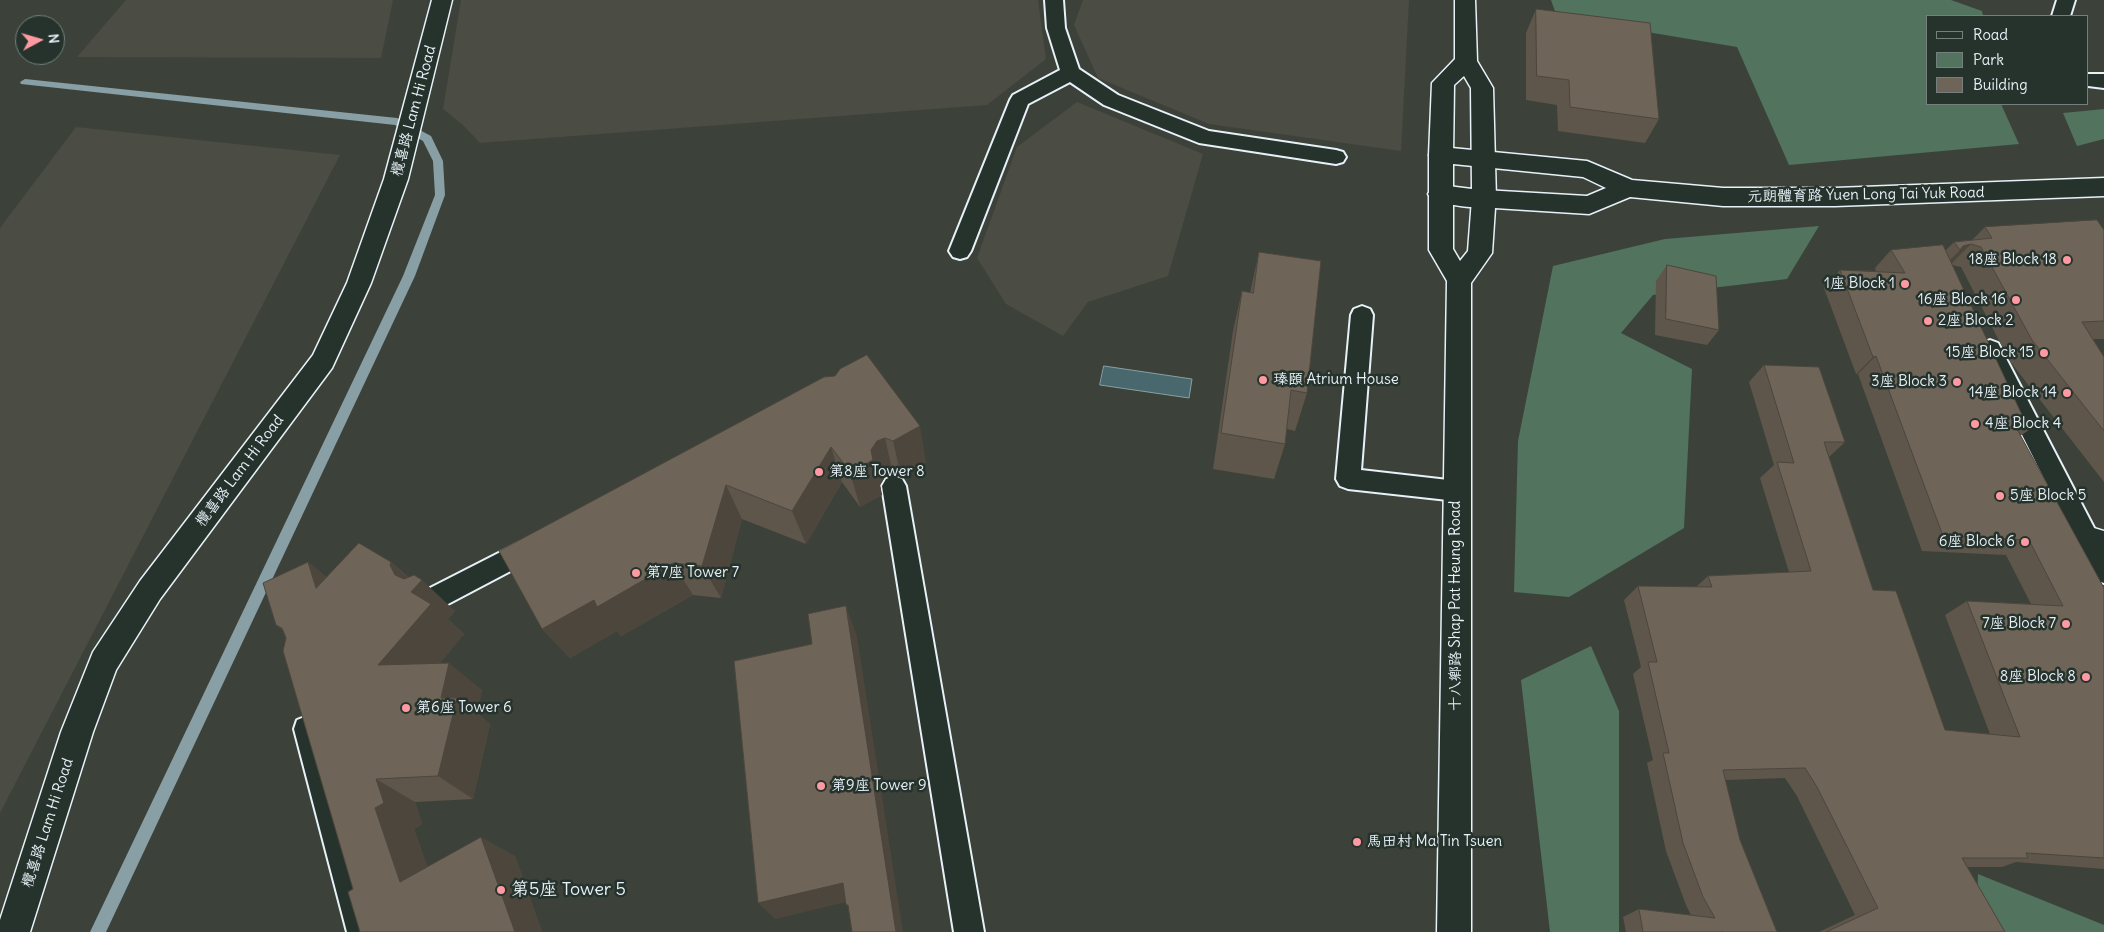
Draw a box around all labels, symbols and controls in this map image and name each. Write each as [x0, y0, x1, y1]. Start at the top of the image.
north arrow [15, 15, 65, 65]
legend [1926, 15, 2089, 105]
text: Road [1973, 25, 2008, 44]
text: N [44, 33, 63, 44]
street label: 欖喜路 Lam Hi Road [388, 44, 440, 178]
text: Park [1973, 50, 2004, 69]
text: Building [1973, 75, 2028, 94]
street label: 元朗體育路 Yuen Long Tai Yuk Road [1747, 184, 1985, 206]
place label: 18座 Block 18 [1969, 251, 2057, 269]
marker: 18座 Block 18 [2061, 254, 2073, 266]
place label: 1座 Block 1 [1824, 275, 1895, 293]
marker: 1座 Block 1 [1899, 278, 1911, 290]
place label: 16座 Block 16 [1918, 291, 2006, 309]
marker: 16座 Block 16 [2010, 294, 2022, 306]
place label: 2座 Block 2 [1938, 312, 2013, 330]
marker: 2座 Block 2 [1922, 315, 1934, 327]
place label: 15座 Block 15 [1946, 344, 2034, 362]
marker: 15座 Block 15 [2038, 347, 2050, 359]
place label: 瑧頤 Atrium House [1273, 371, 1399, 389]
place label: 3座 Block 3 [1871, 373, 1947, 391]
marker: 瑧頤 Atrium House [1257, 374, 1269, 386]
marker: 3座 Block 3 [1951, 376, 1963, 388]
place label: 14座 Block 14 [1969, 384, 2057, 402]
marker: 14座 Block 14 [2061, 387, 2073, 399]
street label: 欖喜路 Lam Hi Road [192, 412, 288, 530]
place label: 4座 Block 4 [1985, 415, 2061, 433]
marker: 4座 Block 4 [1969, 418, 1981, 430]
place label: 第8座 Tower 8 [829, 463, 925, 481]
marker: 第8座 Tower 8 [813, 466, 825, 478]
place label: 5座 Block 5 [2010, 487, 2086, 505]
marker: 5座 Block 5 [1994, 490, 2006, 502]
street label: 十八鄉路 Shap Pat Heung Road [1447, 501, 1465, 711]
place label: 6座 Block 6 [1939, 533, 2015, 551]
marker: 6座 Block 6 [2019, 536, 2031, 548]
place label: 第7座 Tower 7 [646, 564, 739, 582]
marker: 第7座 Tower 7 [630, 567, 642, 579]
place label: 7座 Block 7 [1982, 615, 2056, 633]
marker: 7座 Block 7 [2060, 618, 2072, 630]
place label: 8座 Block 8 [2000, 668, 2076, 686]
marker: 8座 Block 8 [2080, 671, 2092, 683]
place label: 第6座 Tower 6 [416, 699, 512, 717]
marker: 第6座 Tower 6 [400, 702, 412, 714]
street label: 欖喜路 Lam Hi Road [19, 756, 77, 890]
place label: 第9座 Tower 9 [831, 777, 927, 795]
marker: 第9座 Tower 9 [815, 780, 827, 792]
place label: 馬田村 Ma Tin Tsuen [1367, 833, 1502, 851]
marker: 馬田村 Ma Tin Tsuen [1351, 836, 1363, 848]
place label: 第5座 Tower 5 [511, 879, 626, 901]
marker: 第5座 Tower 5 [495, 884, 507, 896]

